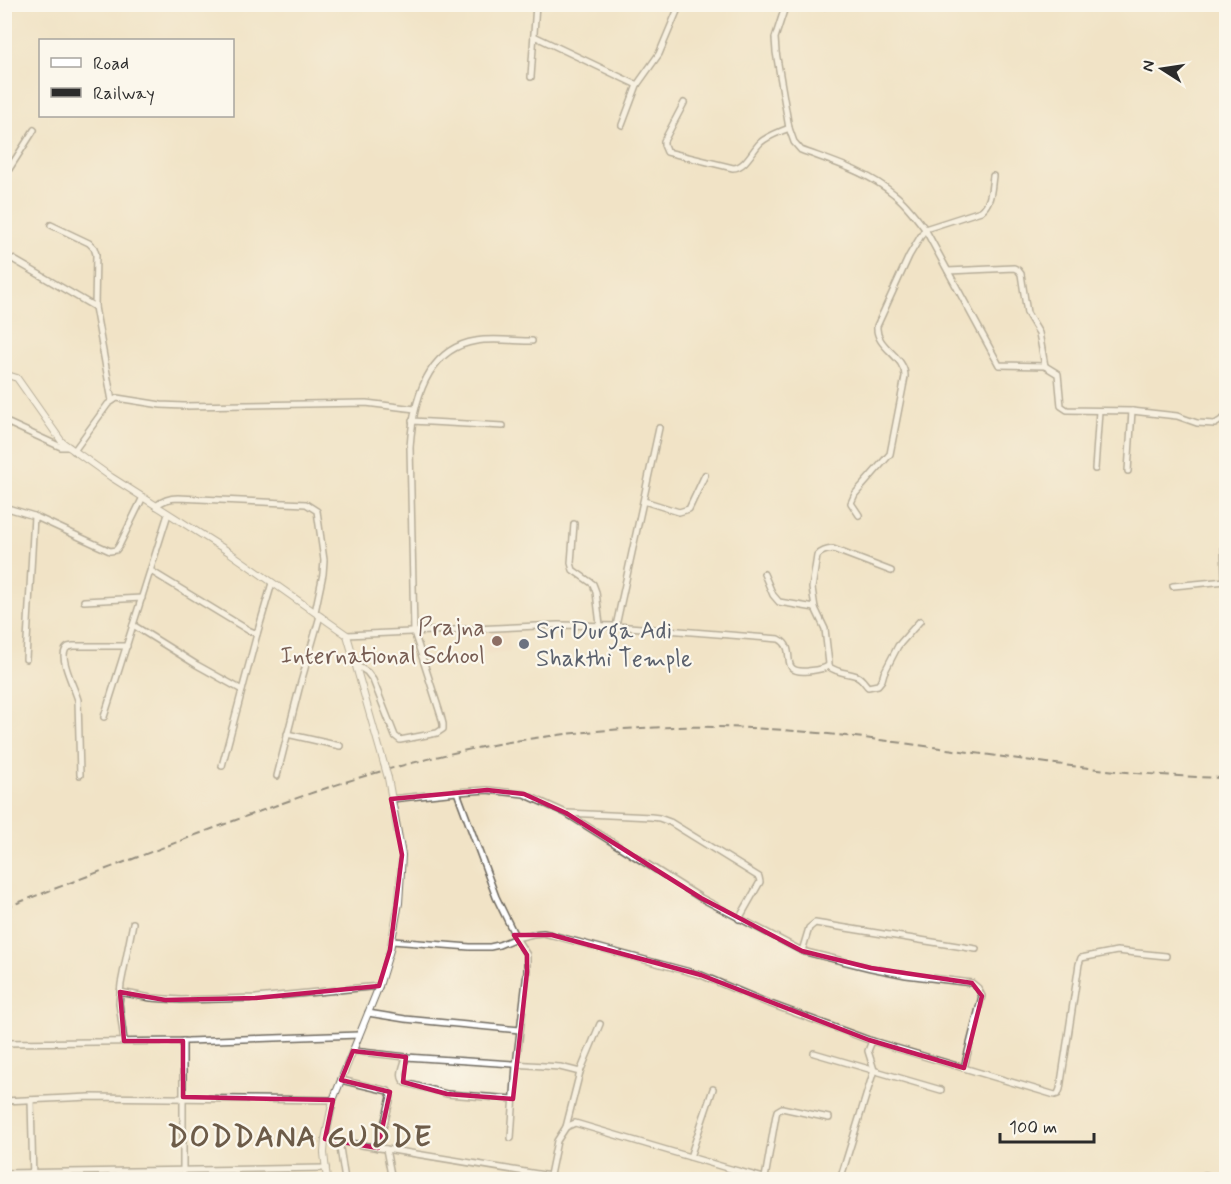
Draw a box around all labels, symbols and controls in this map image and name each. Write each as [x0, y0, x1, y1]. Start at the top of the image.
legend [39, 39, 234, 117]
north arrow [1132, 39, 1192, 99]
text: Road [93, 52, 129, 76]
text: N [1137, 59, 1160, 74]
text: Railway [93, 82, 155, 106]
place label: Prajna International School [280, 613, 485, 672]
place label: Sri Durga Adi Shakthi Temple [536, 616, 692, 675]
marker: Prajna International School [490, 634, 504, 648]
marker: Sri Durga Adi Shakthi Temple [517, 637, 531, 651]
scale bar [1000, 1106, 1094, 1144]
text: 100 m [1009, 1116, 1057, 1140]
district label: DODDANA GUDDE [167, 1118, 433, 1157]

